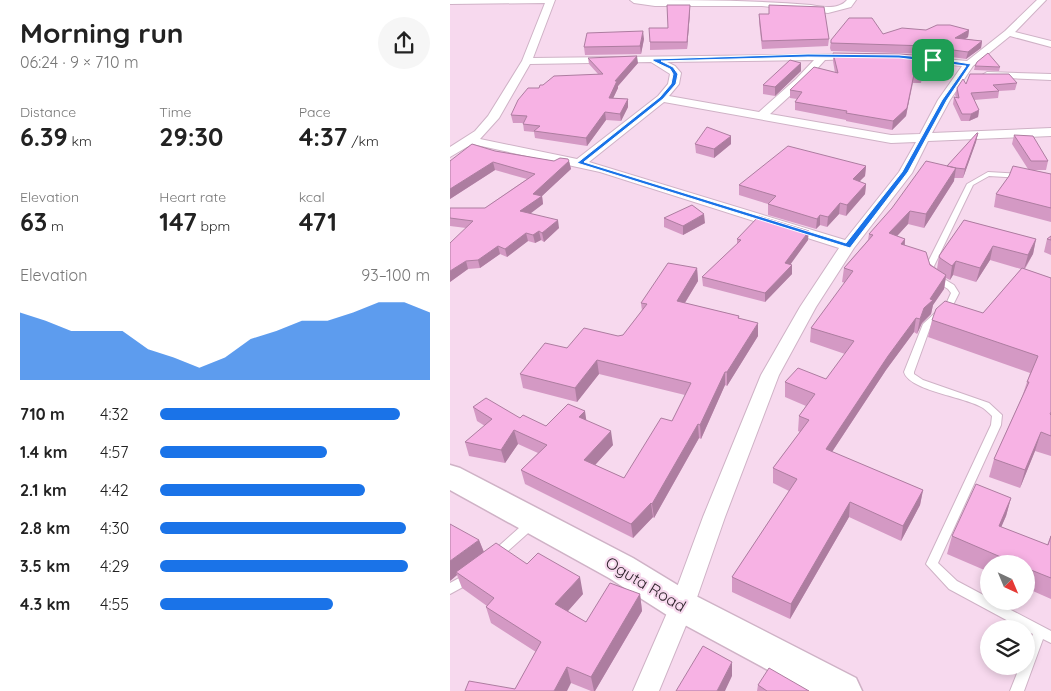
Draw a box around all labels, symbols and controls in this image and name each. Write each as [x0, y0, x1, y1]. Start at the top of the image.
text: Morning run [20, 15, 184, 50]
button: share [378, 17, 430, 69]
pin [912, 39, 954, 81]
icon: arrive [919, 46, 947, 74]
text: 06:24 · 9 × 710 m [20, 52, 138, 72]
text: Distance [20, 103, 76, 121]
text: Time [159, 103, 191, 121]
text: Pace [299, 103, 331, 121]
text: 6.39 [20, 121, 68, 152]
text: 29:30 [159, 121, 223, 152]
text: 4:37 [299, 121, 347, 152]
text: km [68, 132, 92, 150]
text: /km [347, 132, 379, 150]
text: Elevation [20, 188, 79, 206]
text: Heart rate [159, 188, 226, 206]
text: kcal [299, 188, 325, 206]
text: 63 [20, 206, 47, 237]
text: 147 [159, 206, 197, 237]
text: 471 [299, 206, 337, 237]
text: m [47, 217, 64, 235]
text: bpm [197, 217, 230, 235]
text: Elevation [20, 265, 87, 285]
text: 93–100 m [361, 265, 430, 285]
text: 710 m [20, 404, 65, 424]
text: 4:32 [100, 404, 129, 424]
text: 1.4 km [20, 442, 67, 462]
text: 4:57 [100, 442, 128, 462]
text: 2.1 km [20, 480, 67, 500]
text: 4:42 [100, 480, 129, 500]
text: 2.8 km [20, 518, 70, 538]
text: 4:30 [100, 518, 129, 538]
street label: Oguta Road [602, 552, 690, 616]
north arrow [980, 555, 1035, 610]
map controls [980, 555, 1035, 675]
text: 3.5 km [20, 556, 70, 576]
text: 4:29 [100, 556, 129, 576]
text: 4.3 km [20, 594, 70, 614]
text: 4:55 [100, 594, 129, 614]
button: layers [980, 620, 1035, 675]

